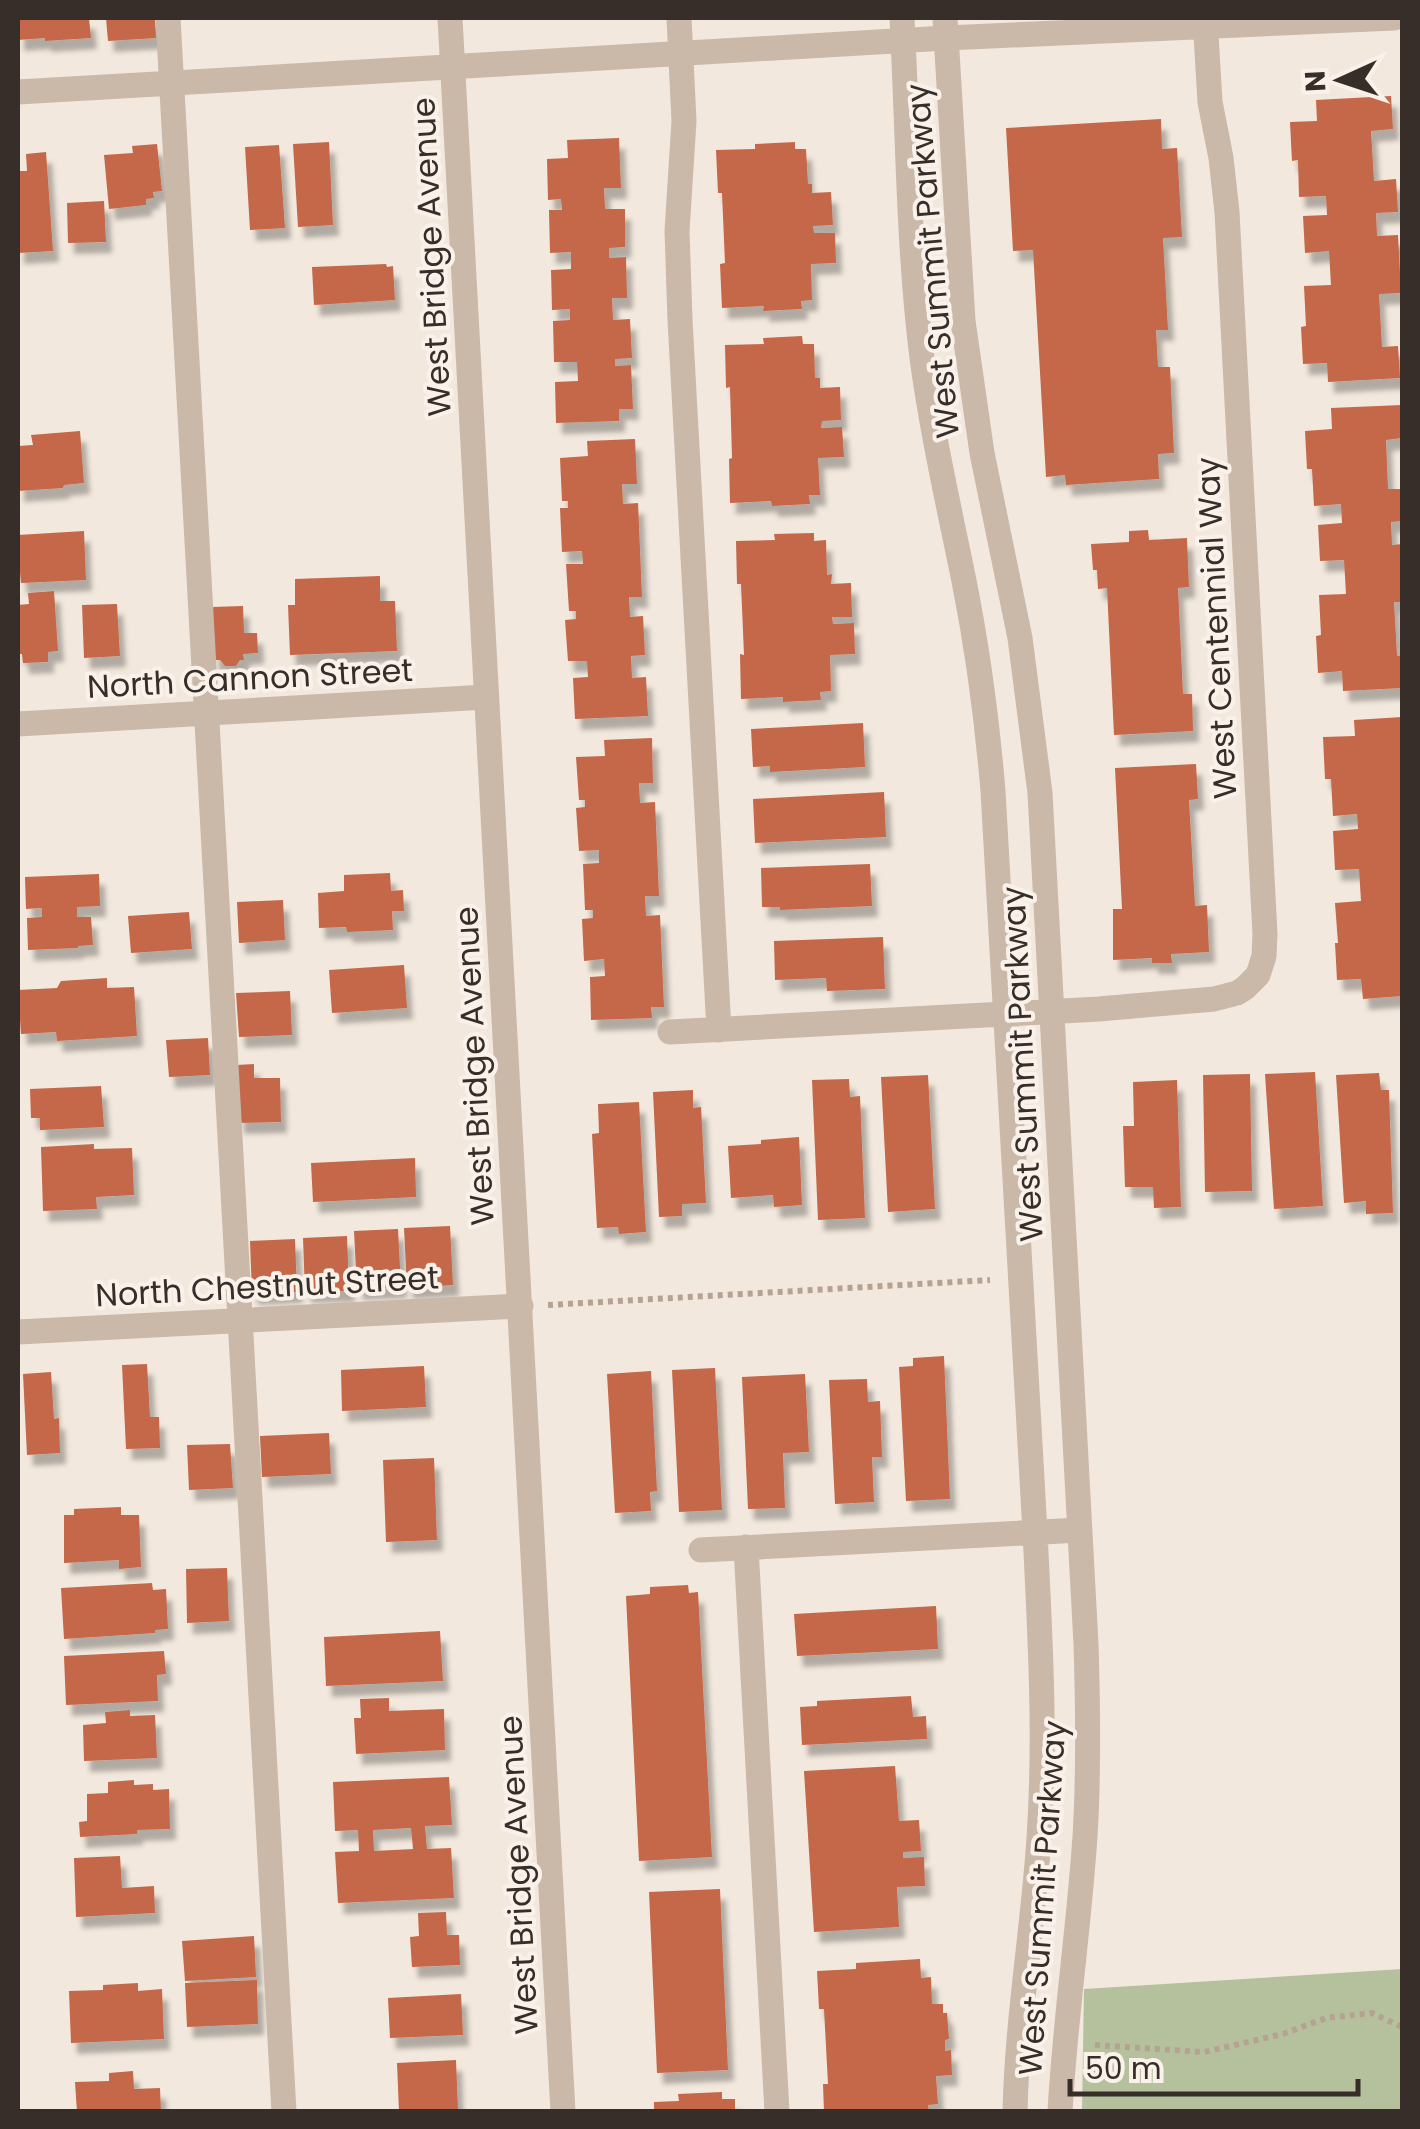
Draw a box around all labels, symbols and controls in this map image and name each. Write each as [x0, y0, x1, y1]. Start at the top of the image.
north arrow [1290, 30, 1390, 130]
text: N [1296, 70, 1336, 93]
street label: West Summit Parkway [894, 82, 970, 440]
street label: West Bridge Avenue [400, 96, 462, 418]
street label: West Centennial Way [1185, 456, 1247, 800]
street label: North Cannon Street [86, 647, 414, 709]
street label: West Summit Parkway [990, 885, 1054, 1243]
street label: West Bridge Avenue [443, 905, 505, 1227]
street label: North Chestnut Street [94, 1255, 440, 1317]
street label: West Bridge Avenue [487, 1714, 549, 2036]
street label: West Summit Parkway [1007, 1719, 1077, 2077]
scale bar [1070, 2034, 1358, 2096]
text: 50 m [1085, 2047, 1162, 2090]

